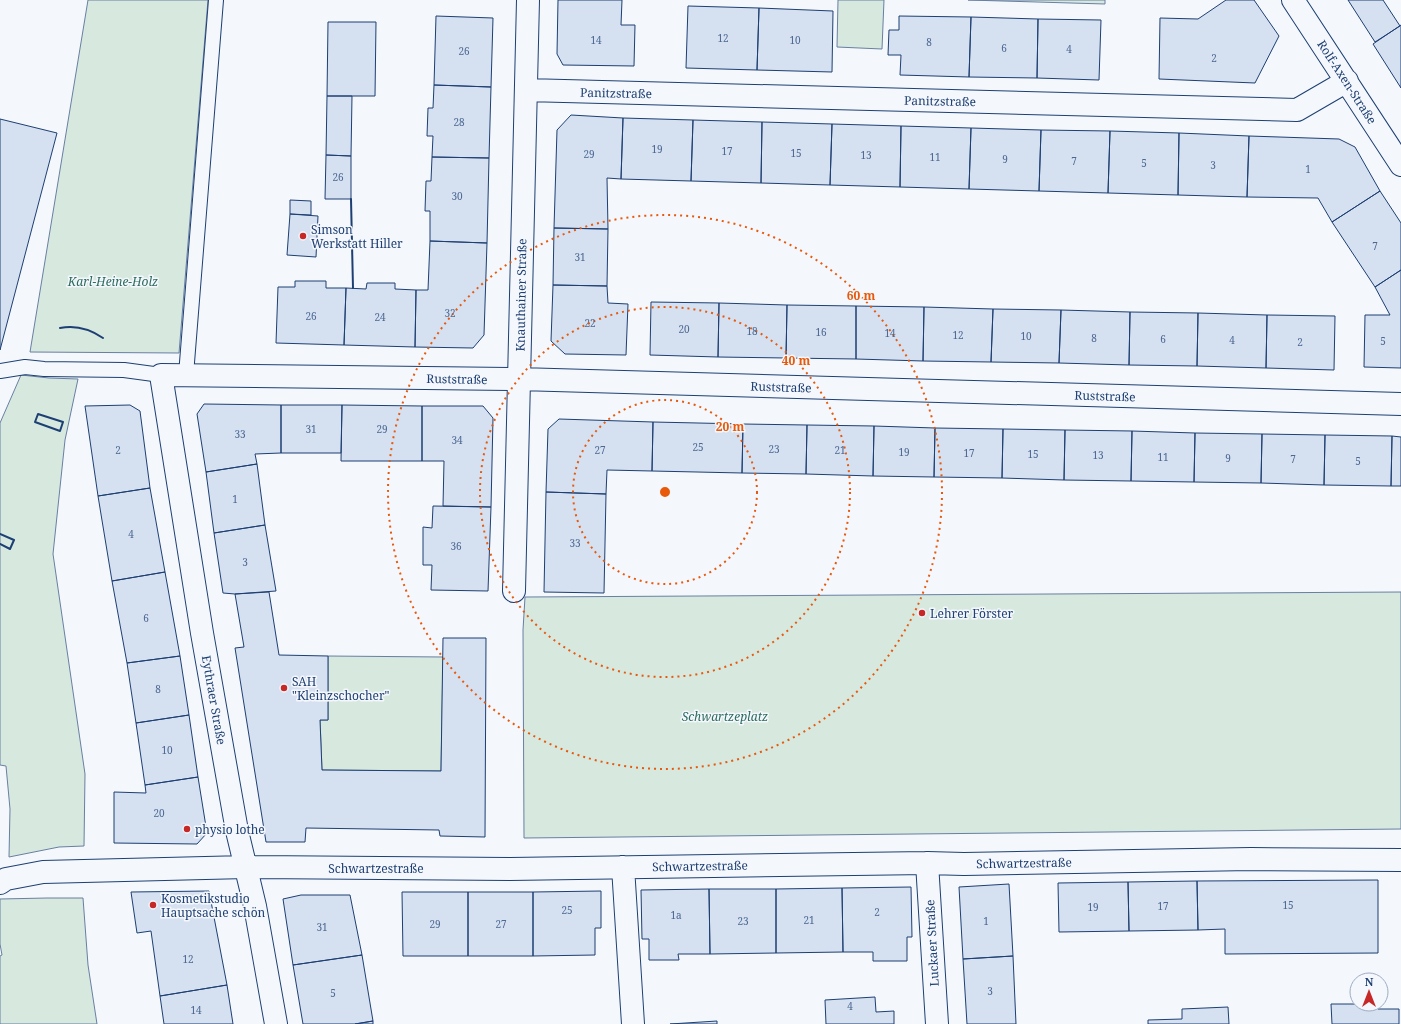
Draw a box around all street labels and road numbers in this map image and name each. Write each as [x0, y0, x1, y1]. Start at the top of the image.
street label: Rolf-Axen-Straße [1313, 37, 1381, 127]
street label: Panitzstraße [580, 84, 652, 102]
street label: Panitzstraße [904, 92, 976, 110]
street label: Knauthainer Straße [512, 238, 530, 352]
street label: Ruststraße [426, 370, 488, 388]
street label: Ruststraße [750, 377, 812, 397]
street label: Ruststraße [1074, 386, 1136, 406]
street label: Eythraer Straße [198, 654, 230, 746]
street label: Schwartzestraße [976, 854, 1072, 872]
street label: Schwartzestraße [652, 857, 748, 875]
street label: Schwartzestraße [328, 860, 424, 877]
street label: Luckaer Straße [921, 899, 943, 987]

